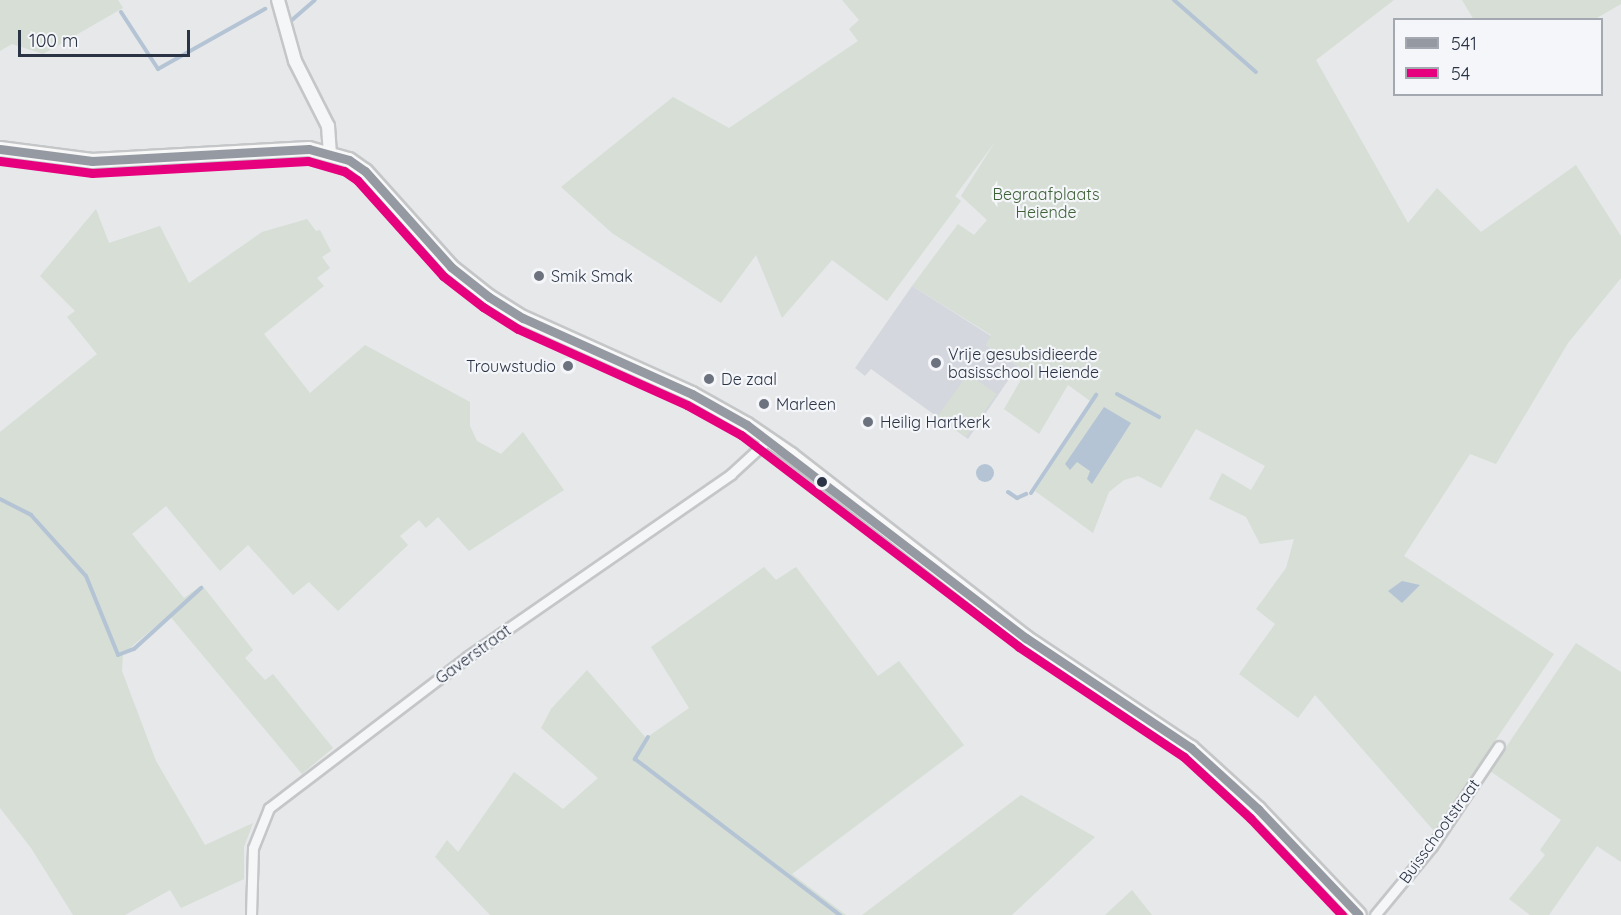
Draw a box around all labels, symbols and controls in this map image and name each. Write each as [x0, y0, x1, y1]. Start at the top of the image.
scale bar [21, 18, 194, 56]
legend [1393, 18, 1603, 96]
text: 100 m [29, 29, 78, 52]
text: 541 [1451, 32, 1477, 55]
text: 54 [1451, 62, 1470, 85]
park label: Begraafplaats Heiende [993, 184, 1099, 222]
place label: Smik Smak [551, 266, 633, 286]
marker: Smik Smak [532, 269, 546, 283]
place label: Vrije gesubsidieerde basisschool Heiende [948, 344, 1099, 382]
place label: Trouwstudio [466, 356, 556, 376]
marker: Vrije gesubsidieerde basisschool Heiende [929, 356, 943, 370]
marker: Trouwstudio [561, 359, 575, 373]
place label: De zaal [721, 369, 777, 389]
marker: De zaal [702, 372, 716, 386]
place label: Marleen [776, 394, 836, 414]
marker: Marleen [757, 397, 771, 411]
place label: Heilig Hartkerk [880, 412, 990, 432]
marker: Heilig Hartkerk [861, 415, 875, 429]
unlabelled marker [816, 476, 828, 488]
street label: Gaverstraat [432, 620, 514, 688]
street label: Buisschootstraat [1395, 775, 1483, 887]

